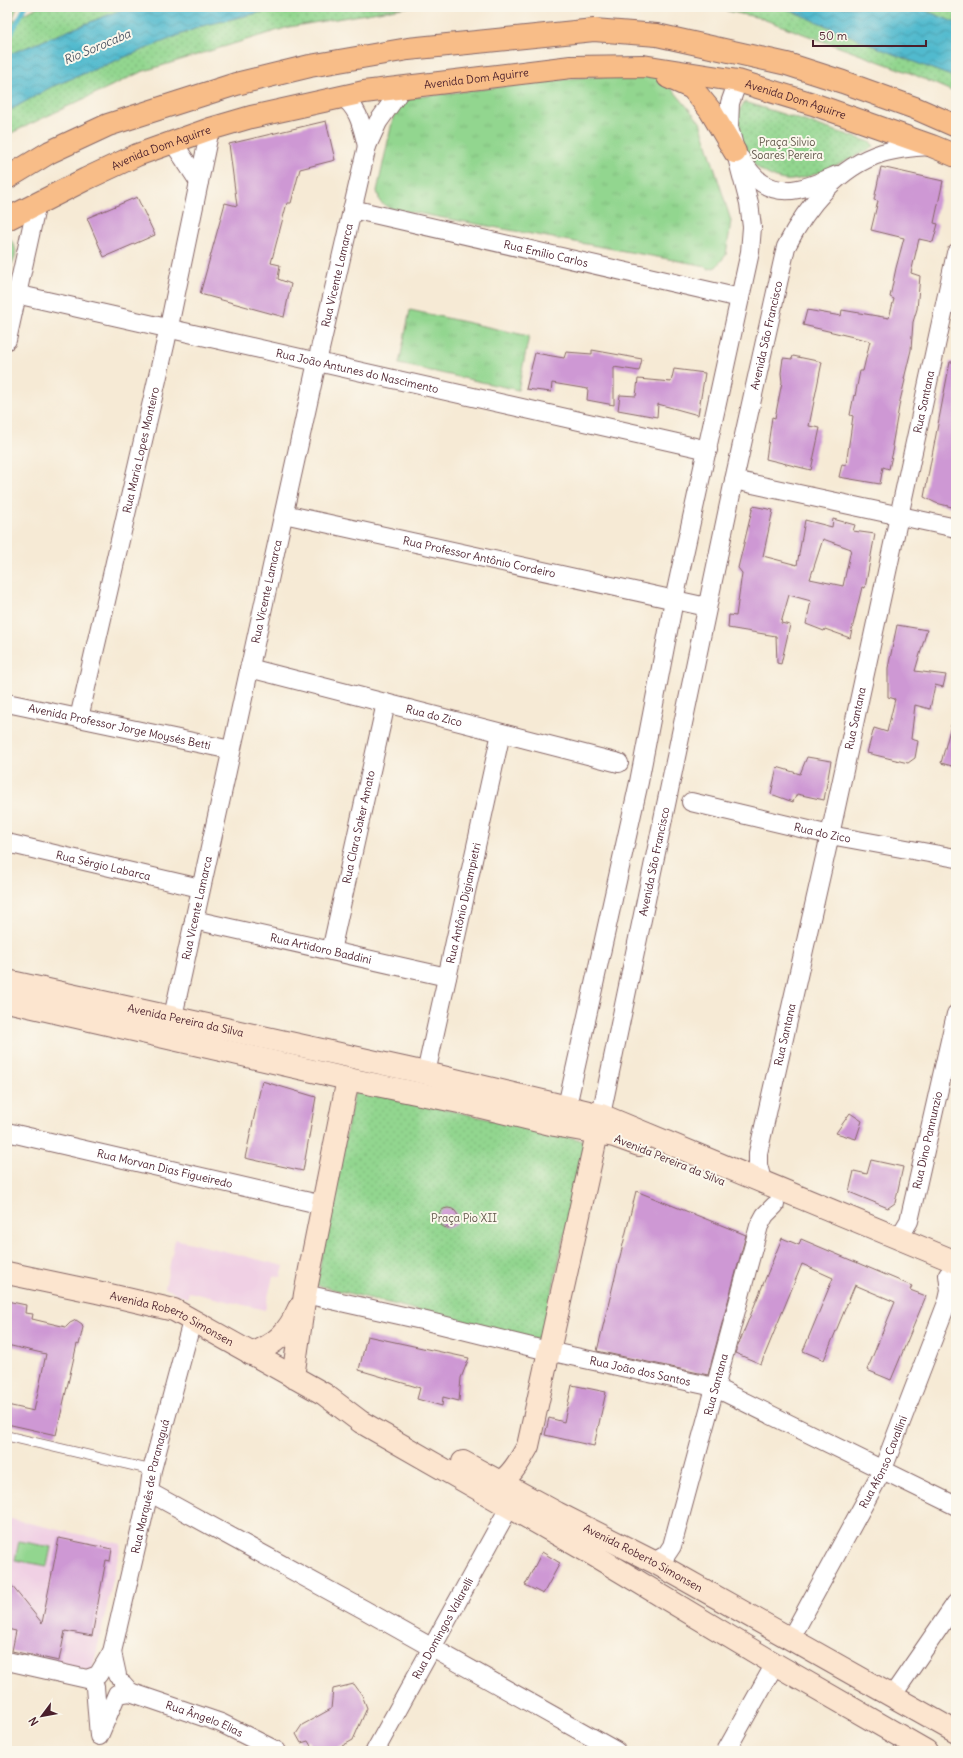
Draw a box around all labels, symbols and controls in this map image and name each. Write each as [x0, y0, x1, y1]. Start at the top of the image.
scale bar [813, 22, 926, 48]
water label: Rio Sorocaba [61, 25, 134, 67]
text: 50 m [819, 28, 848, 43]
street label: Avenida Dom Aguirre [423, 65, 530, 92]
street label: Avenida Dom Aguirre [743, 77, 848, 122]
street label: Avenida Dom Aguirre [109, 122, 213, 173]
park label: Praça Silvio Soares Pereira [751, 135, 823, 162]
street label: Rua Vicente Lamarca [318, 222, 356, 328]
street label: Rua Emílio Carlos [502, 237, 590, 270]
street label: Avenida São Francisco [747, 280, 785, 391]
street label: Rua João Antunes do Nascimento [274, 346, 440, 396]
street label: Rua Santana [910, 369, 937, 434]
street label: Rua Maria Lopes Monteiro [120, 386, 162, 514]
street label: Rua Professor Antônio Cordeiro [402, 533, 557, 581]
street label: Rua Vicente Lamarca [248, 538, 285, 645]
street label: Rua Santana [842, 686, 869, 751]
street label: Avenida Professor Jorge Moysés Betti [27, 701, 212, 753]
street label: Rua do Zico [404, 702, 464, 729]
street label: Rua Clara Saker Amato [339, 769, 378, 885]
street label: Avenida São Francisco [636, 806, 672, 917]
street label: Rua do Zico [793, 820, 852, 846]
street label: Rua Antônio Digiampietri [443, 841, 484, 965]
street label: Rua Sérgio Labarca [55, 848, 152, 883]
street label: Rua Vicente Lamarca [179, 855, 215, 961]
street label: Rua Artidoro Baddini [269, 930, 373, 967]
street label: Avenida Pereira da Silva [126, 1001, 245, 1040]
street label: Rua Santana [771, 1002, 799, 1067]
street label: Rua Dino Pannunzio [909, 1090, 945, 1190]
street label: Avenida Pereira da Silva [613, 1131, 727, 1189]
street label: Rua Morvan Dias Figueiredo [96, 1146, 234, 1191]
park label: Praça Pio XII [431, 1211, 497, 1225]
street label: Avenida Roberto Simonsen [109, 1288, 236, 1349]
street label: Rua Santana [701, 1352, 731, 1417]
street label: Rua João dos Santos [588, 1353, 692, 1389]
street label: Rua Afonso Cavallini [856, 1414, 910, 1511]
street label: Rua Marquês de Paranaguá [128, 1418, 172, 1555]
street label: Avenida Roberto Simonsen [581, 1521, 705, 1595]
street label: Rua Domingos Valarelli [409, 1575, 476, 1682]
north arrow [22, 1696, 62, 1736]
street label: Rua Ângelo Elias [164, 1698, 245, 1740]
text: N [26, 1714, 41, 1728]

